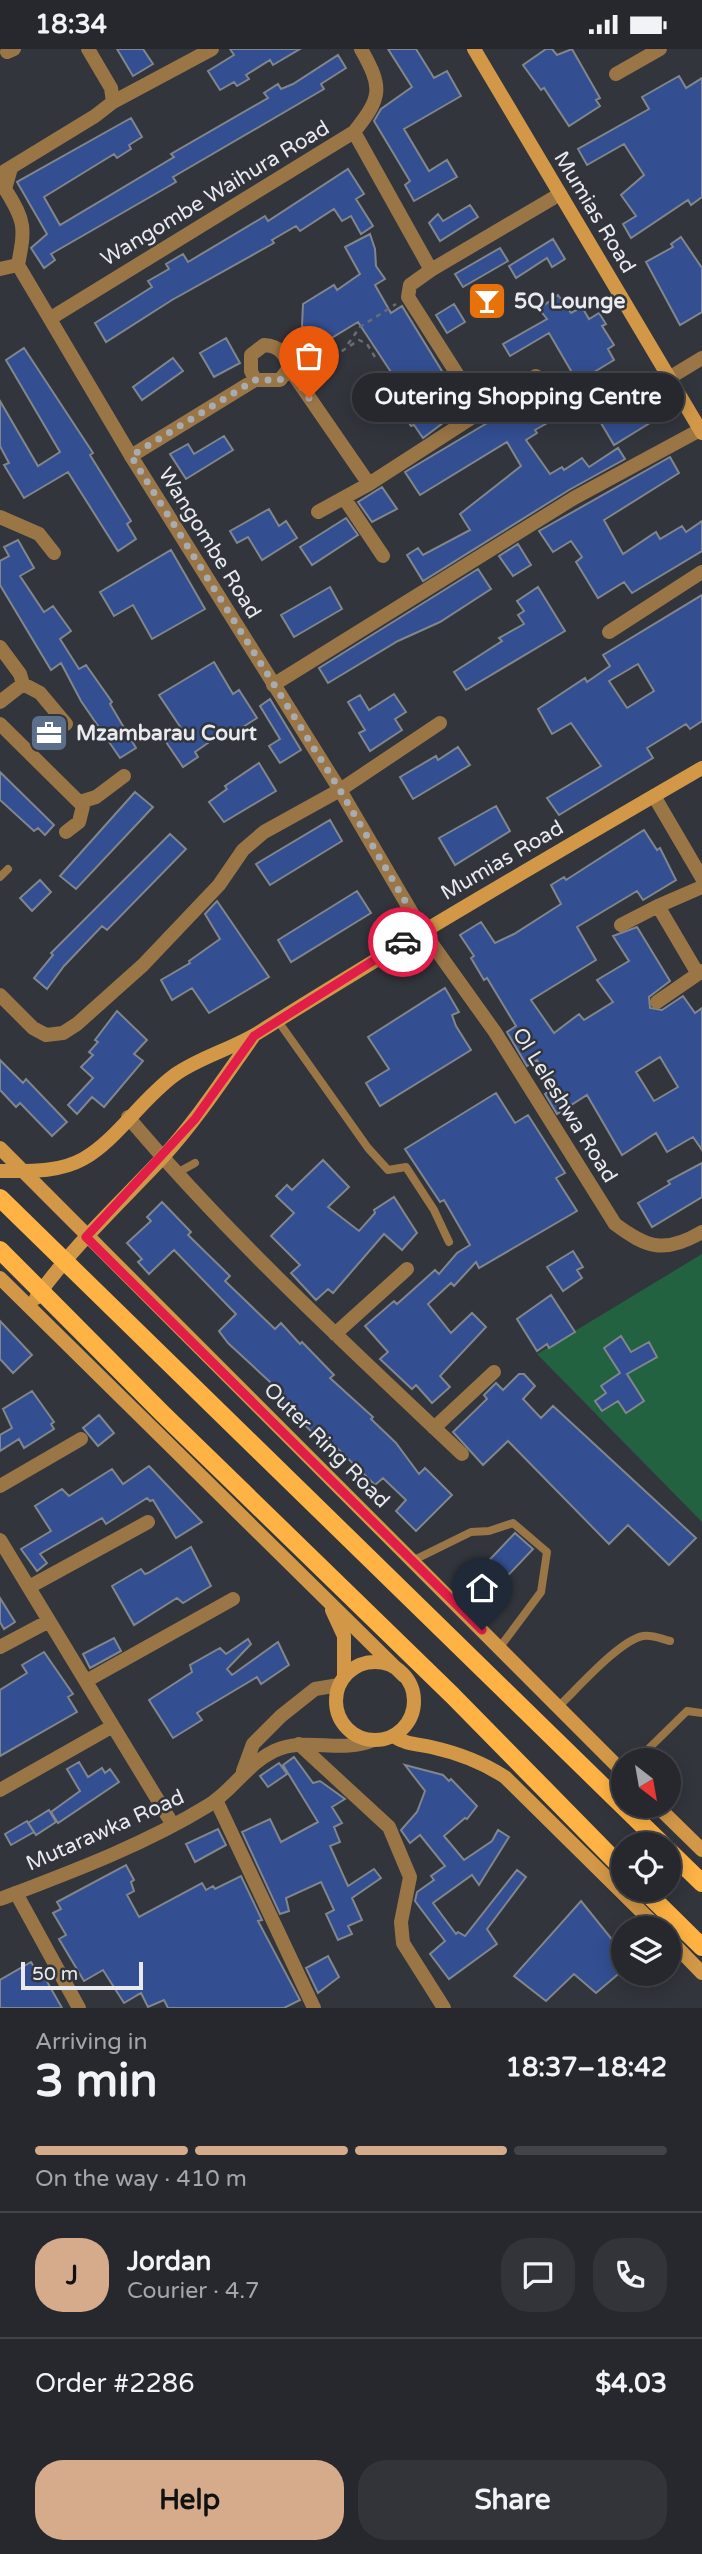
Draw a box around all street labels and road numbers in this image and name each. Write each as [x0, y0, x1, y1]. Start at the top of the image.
street label: Wangombe Waihura Road [97, 115, 334, 272]
street label: Mumias Road [548, 147, 641, 278]
street label: Wangombe Road [153, 463, 266, 624]
street label: Mumias Road [436, 815, 568, 906]
street label: Ol Leleshwa Road [507, 1023, 622, 1187]
street label: Outer Ring Road [259, 1377, 395, 1513]
street label: Mutarawka Road [22, 1784, 188, 1876]

